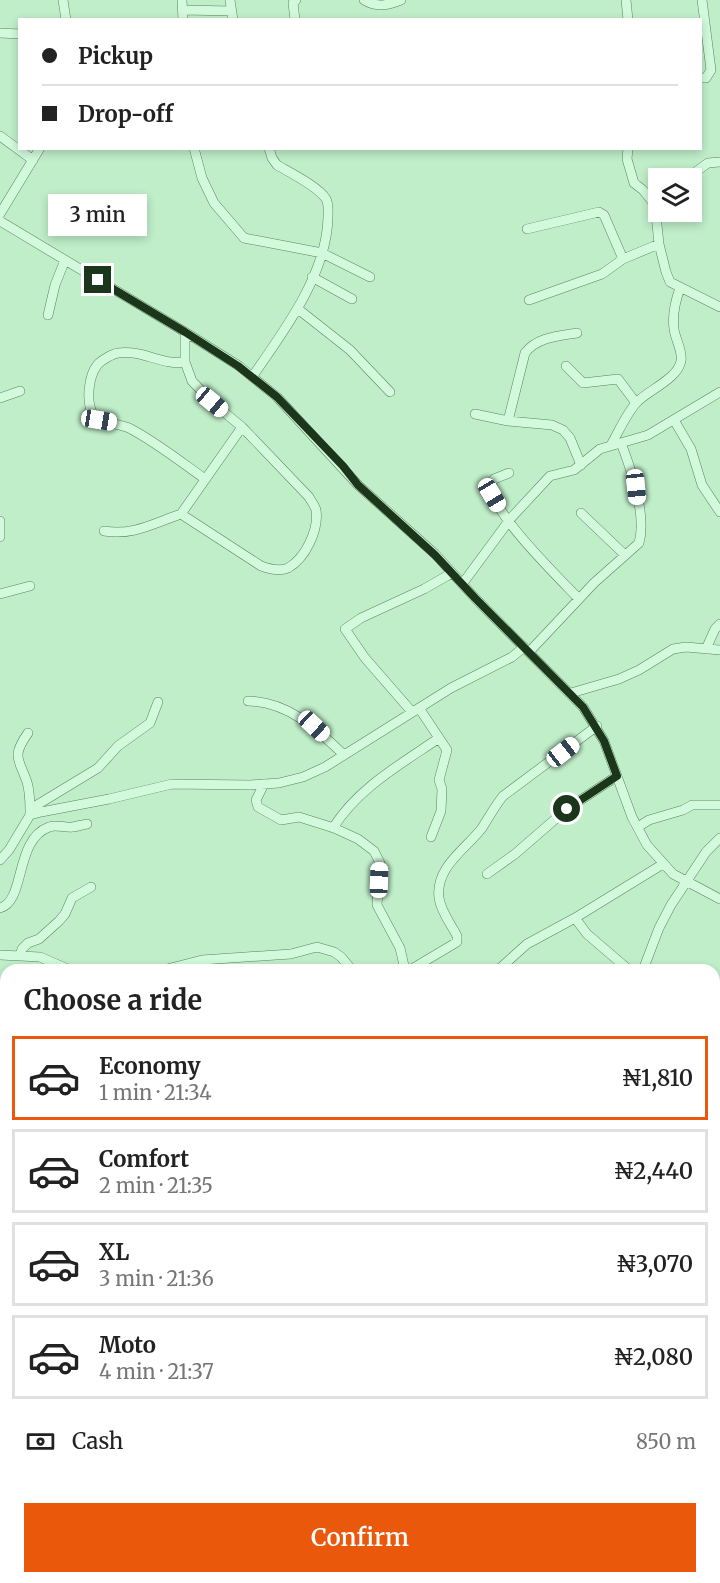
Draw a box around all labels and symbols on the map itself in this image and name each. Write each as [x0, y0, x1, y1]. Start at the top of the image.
callout: 3 min [48, 193, 148, 235]
route end [84, 266, 111, 293]
car [192, 384, 232, 420]
car [80, 408, 118, 432]
car [625, 468, 647, 506]
car [475, 475, 509, 515]
car [295, 707, 333, 745]
car [543, 734, 583, 770]
route start [553, 795, 580, 822]
car [369, 862, 389, 898]

